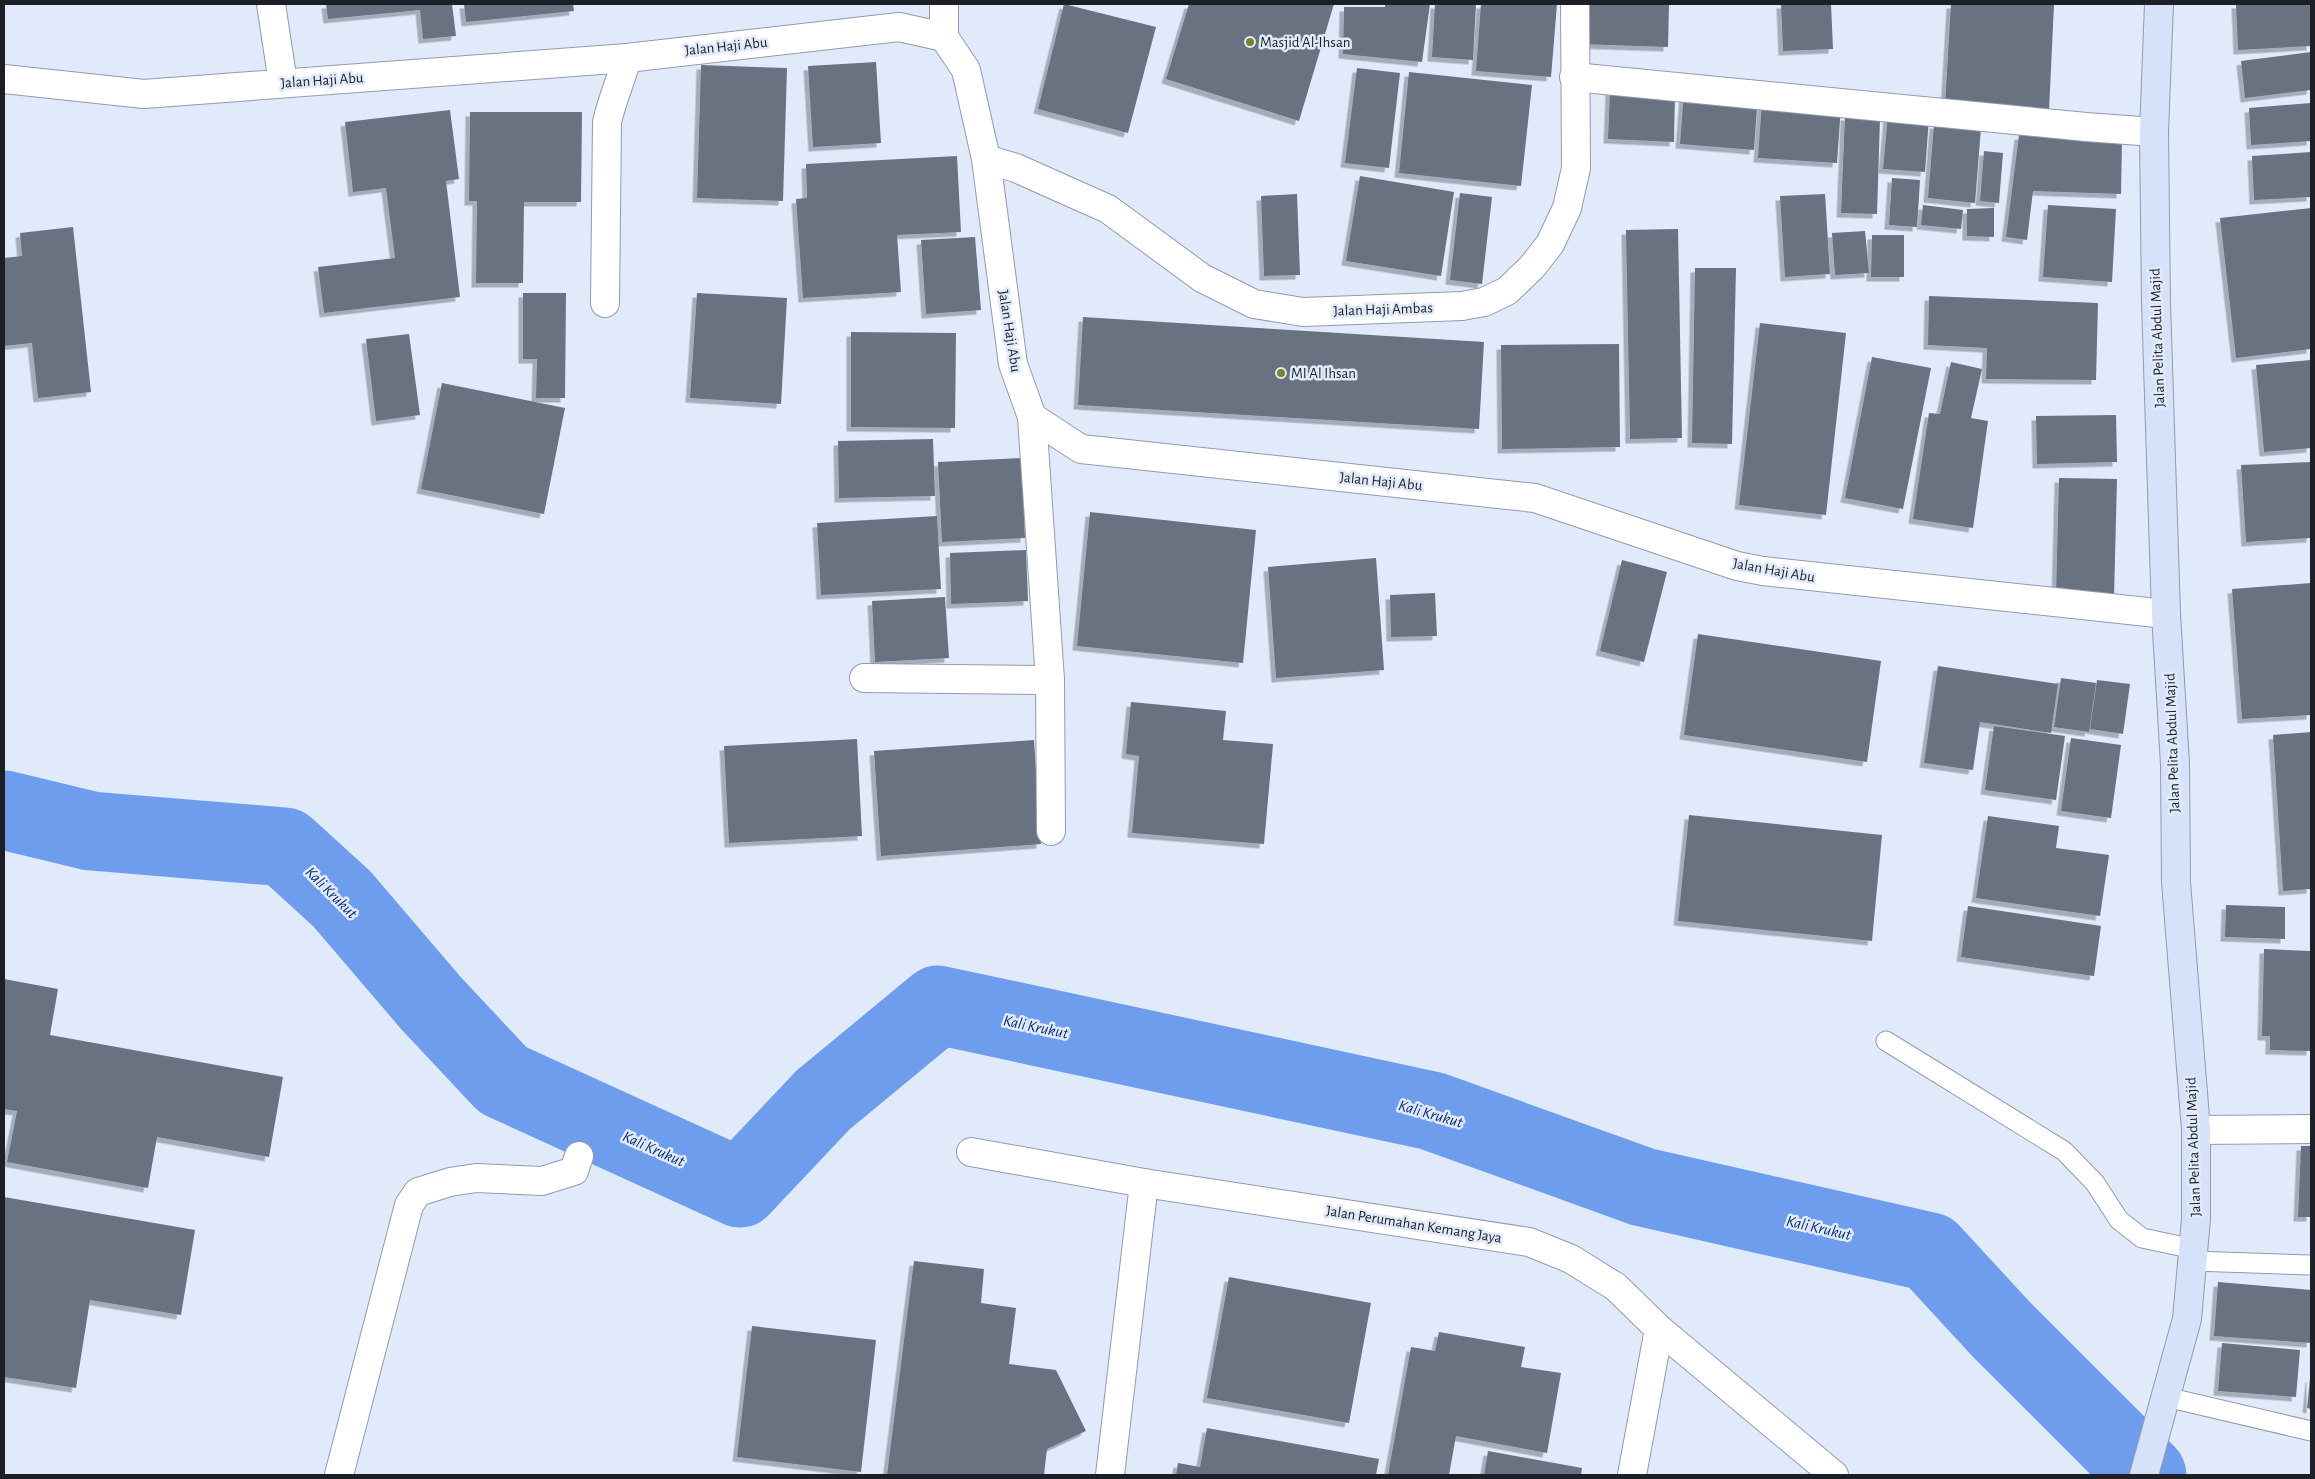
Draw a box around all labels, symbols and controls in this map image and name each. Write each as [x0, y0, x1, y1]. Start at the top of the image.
street label: Jalan Haji Abu [684, 35, 768, 58]
place label: Masjid Al-Ihsan [1260, 35, 1350, 50]
marker: Masjid Al-Ihsan [1244, 36, 1256, 48]
street label: Jalan Haji Abu [280, 70, 364, 91]
street label: Jalan Pelita Abdul Majid [2148, 268, 2167, 408]
street label: Jalan Haji Abu [996, 289, 1023, 374]
street label: Jalan Haji Ambas [1333, 300, 1433, 319]
place label: MI Al Ihsan [1291, 366, 1356, 381]
marker: MI Al Ihsan [1275, 367, 1287, 379]
street label: Jalan Haji Abu [1339, 470, 1423, 493]
street label: Jalan Haji Abu [1732, 556, 1816, 585]
street label: Jalan Pelita Abdul Majid [2163, 673, 2182, 813]
water label: Kali Krukut [302, 864, 361, 922]
water label: Kali Krukut [1002, 1012, 1070, 1042]
street label: Jalan Pelita Abdul Majid [2184, 1077, 2203, 1217]
water label: Kali Krukut [1397, 1097, 1465, 1131]
water label: Kali Krukut [620, 1128, 688, 1170]
street label: Jalan Perumahan Kemang Jaya [1325, 1203, 1503, 1246]
water label: Kali Krukut [1785, 1213, 1853, 1243]

